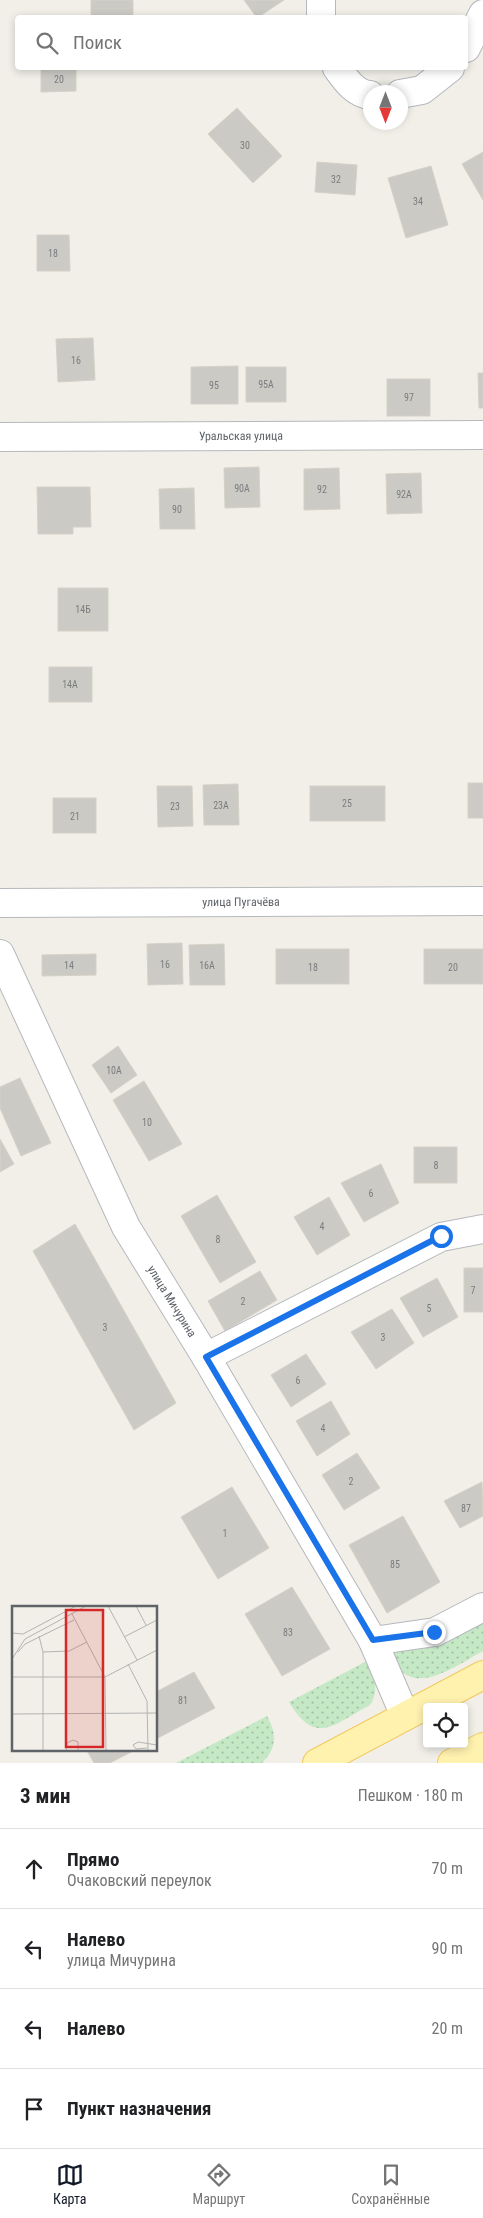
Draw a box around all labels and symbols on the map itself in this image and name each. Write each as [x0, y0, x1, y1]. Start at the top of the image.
house number: 20 [54, 74, 64, 85]
north arrow [363, 85, 408, 130]
house number: 30 [240, 140, 250, 151]
house number: 32 [331, 174, 341, 185]
house number: 34 [413, 196, 423, 207]
house number: 18 [48, 248, 58, 259]
house number: 16 [71, 355, 81, 366]
house number: 95А [258, 379, 274, 390]
house number: 95 [209, 380, 219, 391]
house number: 97 [404, 392, 414, 403]
street label: Уральская улица [199, 429, 283, 443]
house number: 90А [234, 483, 250, 494]
house number: 92 [317, 484, 327, 495]
house number: 92А [396, 489, 412, 500]
house number: 90 [172, 504, 182, 515]
house number: 14Б [75, 604, 91, 615]
house number: 14А [62, 679, 78, 690]
house number: 25 [342, 798, 352, 809]
house number: 23А [213, 800, 229, 811]
house number: 23 [170, 801, 180, 812]
house number: 21 [70, 811, 80, 822]
street label: улица Пугачёва [202, 895, 280, 909]
house number: 16 [160, 959, 170, 970]
house number: 14 [64, 960, 74, 971]
house number: 16А [199, 960, 215, 971]
house number: 18 [308, 962, 318, 973]
house number: 20 [448, 962, 458, 973]
house number: 10А [106, 1065, 122, 1076]
house number: 10 [142, 1117, 152, 1128]
house number: 8 [434, 1160, 439, 1171]
house number: 6 [369, 1188, 374, 1199]
house number: 4 [320, 1221, 325, 1232]
route start [430, 1225, 453, 1248]
house number: 8 [216, 1234, 221, 1245]
street label: улица Мичурина [144, 1263, 199, 1340]
house number: 7 [471, 1285, 476, 1296]
house number: 2 [241, 1296, 246, 1307]
house number: 5 [427, 1303, 432, 1314]
house number: 3 [103, 1322, 108, 1333]
house number: 3 [381, 1332, 386, 1343]
house number: 6 [296, 1375, 301, 1386]
house number: 4 [321, 1423, 326, 1434]
house number: 2 [349, 1476, 354, 1487]
house number: 87 [461, 1503, 471, 1514]
house number: 1 [223, 1528, 227, 1539]
house number: 85 [390, 1559, 400, 1570]
inset map [12, 1606, 158, 1750]
route end [423, 1621, 446, 1644]
house number: 83 [283, 1627, 293, 1638]
house number: 81 [178, 1695, 188, 1706]

